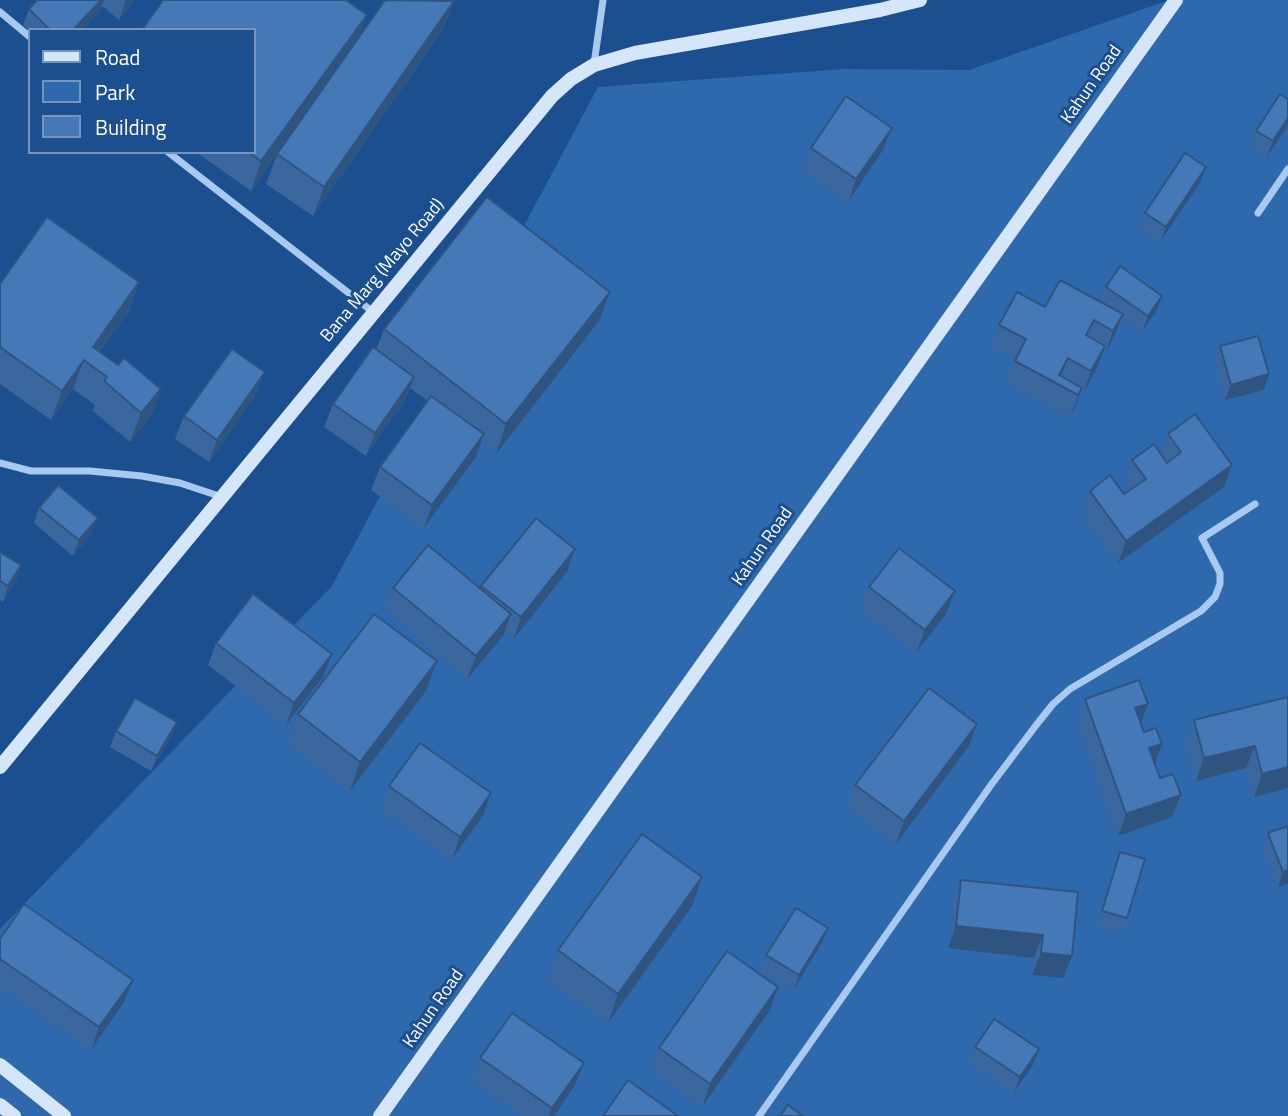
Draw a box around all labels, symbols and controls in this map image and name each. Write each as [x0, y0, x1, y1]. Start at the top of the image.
legend [28, 28, 256, 154]
text: Road [95, 41, 140, 73]
street label: Kahun Road [1057, 42, 1127, 128]
text: Park [95, 76, 135, 108]
text: Building [95, 111, 166, 143]
street label: Bana Marg (Mayo Road) [317, 195, 449, 347]
street label: Kahun Road [728, 504, 798, 590]
street label: Kahun Road [399, 966, 469, 1052]

